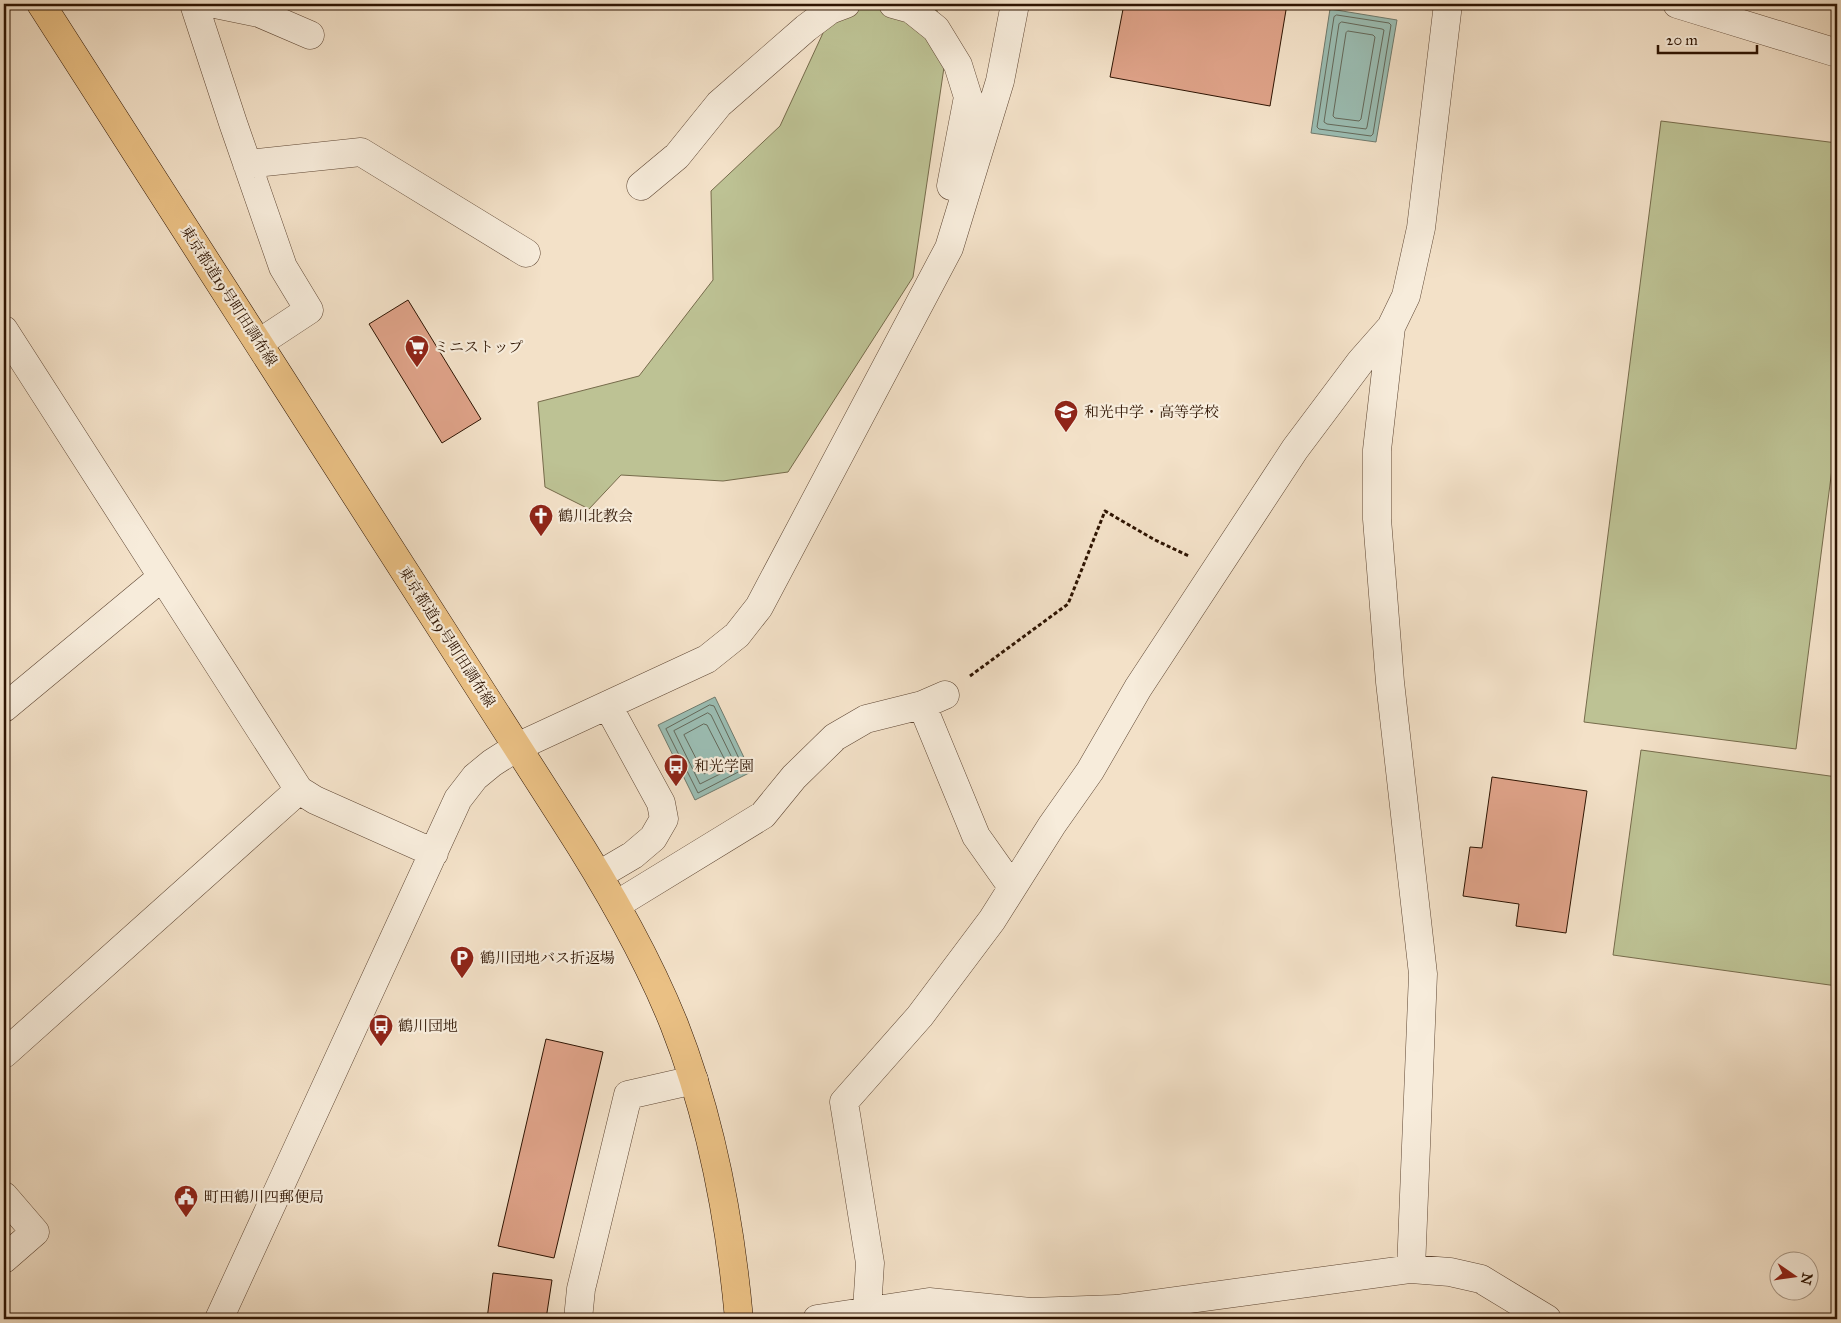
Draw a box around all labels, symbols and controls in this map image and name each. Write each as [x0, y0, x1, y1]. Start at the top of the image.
scale bar [1658, 22, 1757, 54]
text: 20 m [1666, 31, 1698, 49]
street label: 東京都道19号町田調布線 [177, 222, 281, 370]
supermarket icon: ミニストップ [404, 334, 430, 368]
place label: ミニストップ [434, 338, 524, 356]
school or university icon: 和光中学・高等学校 [1053, 399, 1079, 433]
place label: 和光中学・高等学校 [1084, 403, 1219, 421]
church icon: 鶴川北教会 [528, 503, 554, 537]
place label: 鶴川北教会 [558, 507, 633, 525]
street label: 東京都道19号町田調布線 [395, 563, 499, 711]
bus stop icon: 和光学園 [663, 753, 689, 787]
place label: 和光学園 [694, 757, 754, 775]
parking icon: 鶴川団地バス折返場 [449, 945, 475, 979]
place label: 鶴川団地バス折返場 [480, 949, 615, 967]
bus stop icon: 鶴川団地 [368, 1013, 394, 1047]
place label: 鶴川団地 [398, 1017, 458, 1035]
public building icon: 町田鶴川四郵便局 [173, 1184, 199, 1218]
place label: 町田鶴川四郵便局 [204, 1188, 324, 1206]
north arrow [1768, 1250, 1818, 1300]
text: N [1797, 1271, 1816, 1287]

